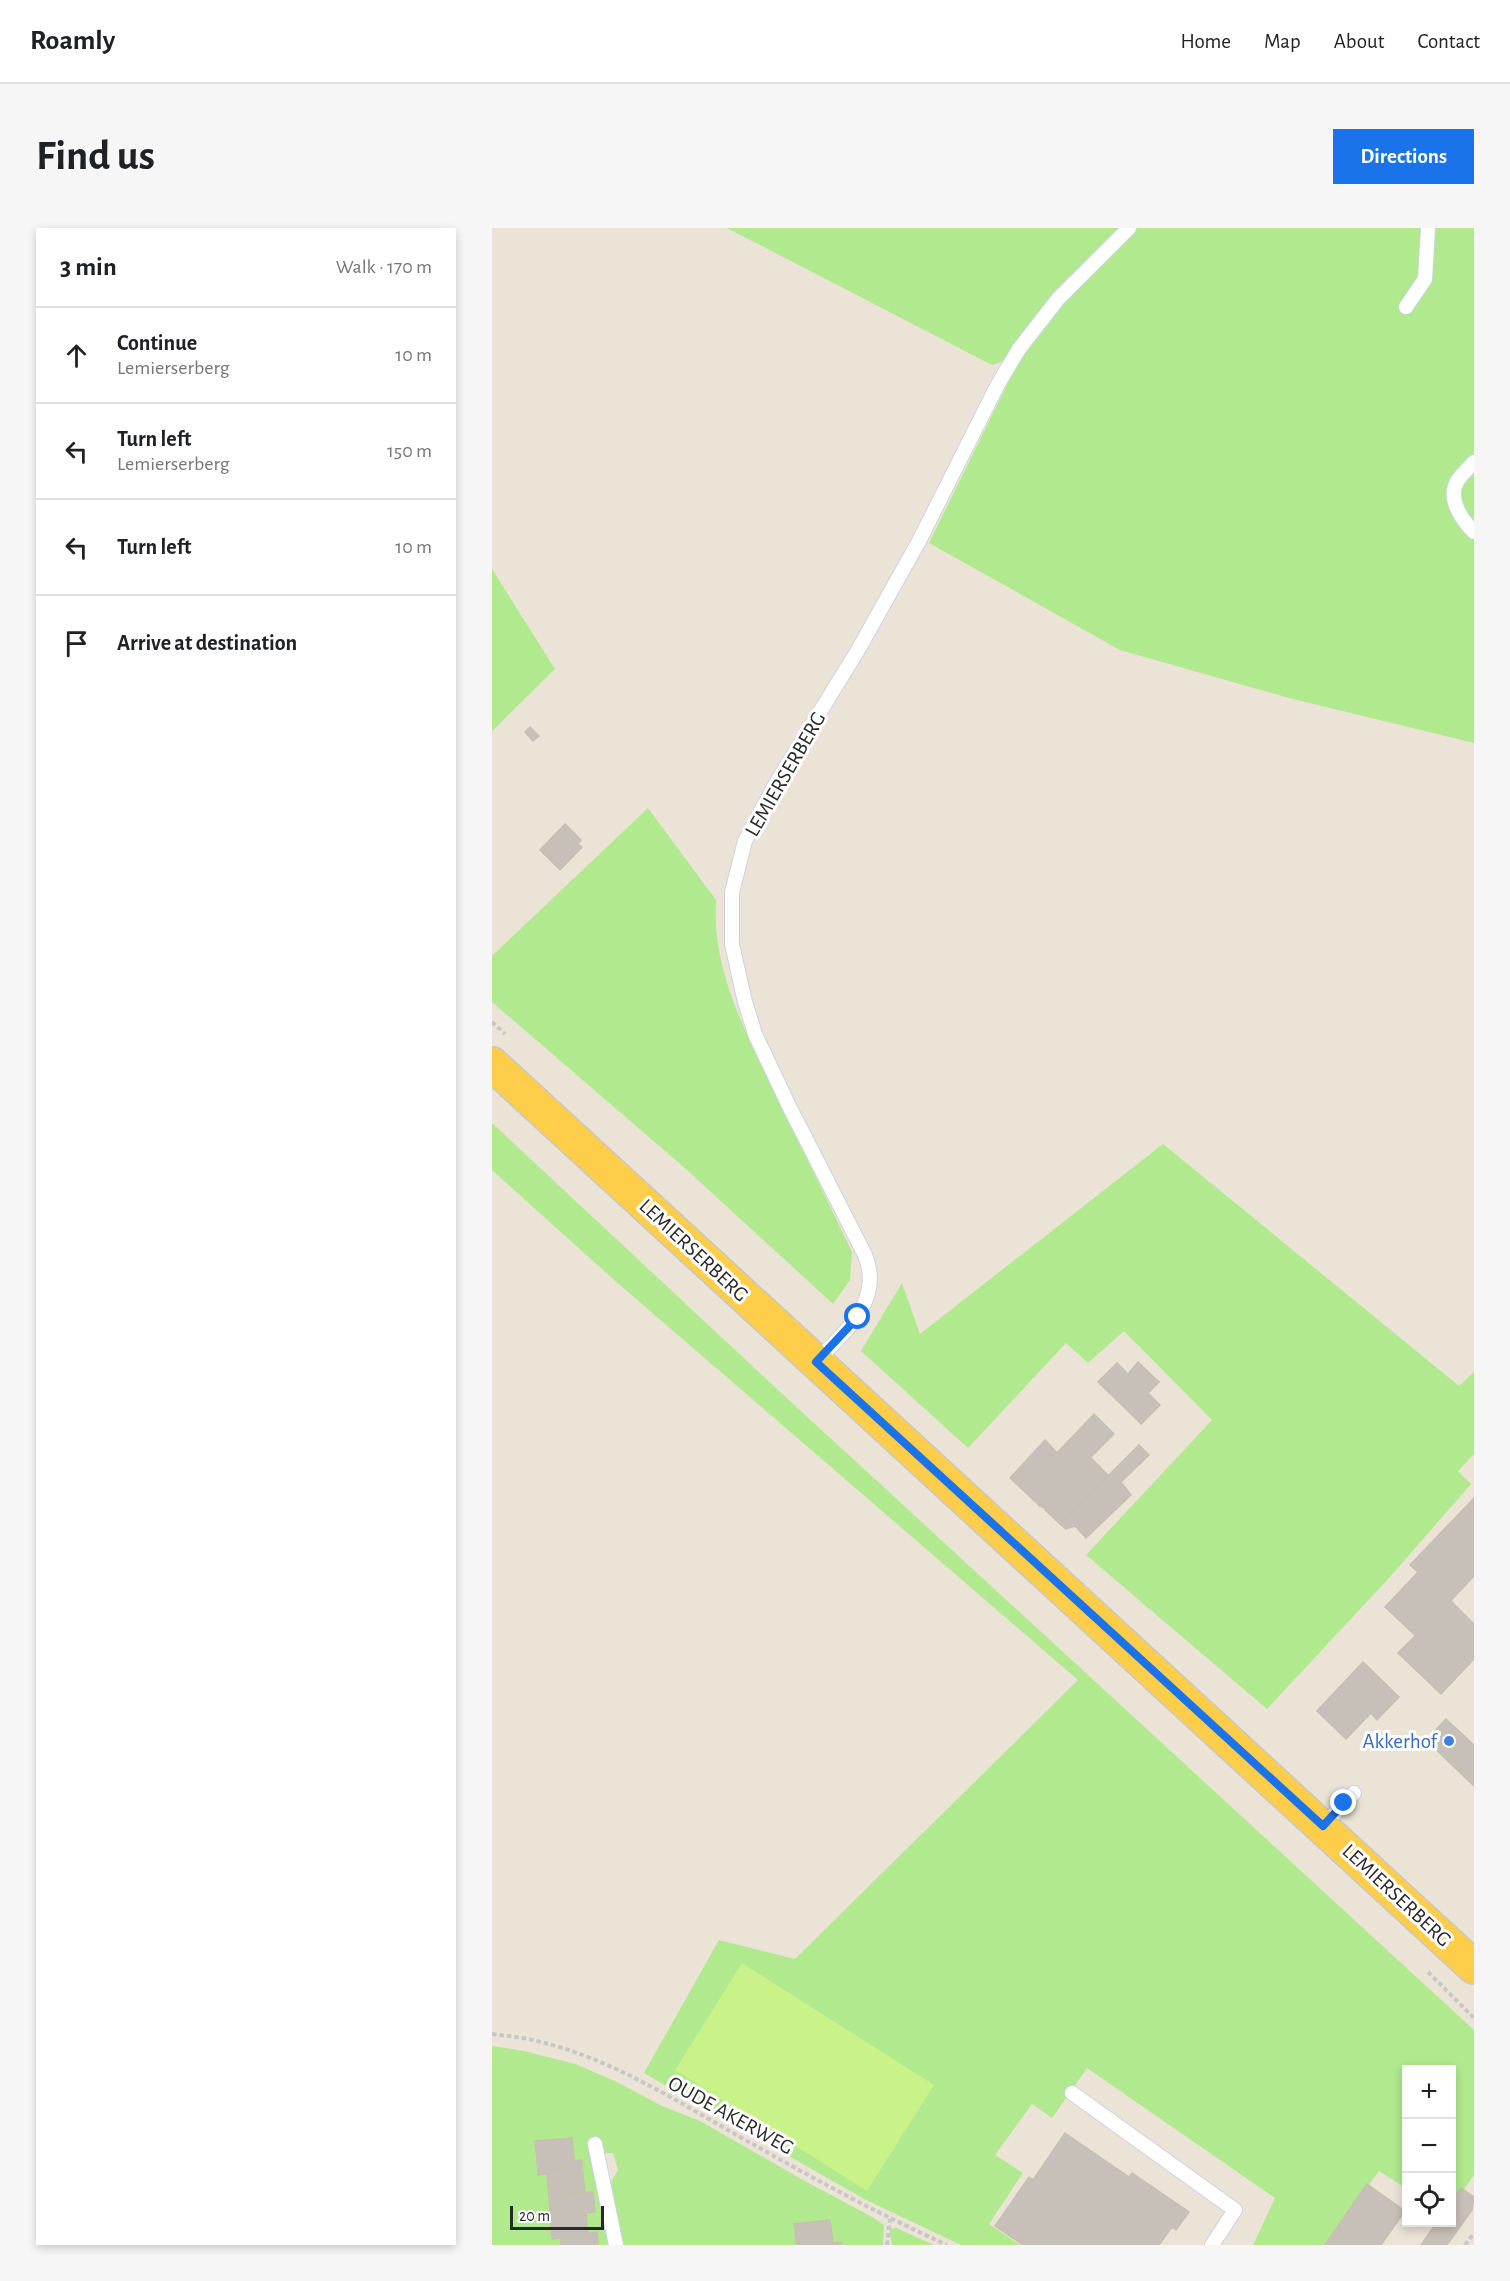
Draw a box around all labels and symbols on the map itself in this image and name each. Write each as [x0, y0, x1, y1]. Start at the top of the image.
street label: LEMIERSERBERG [741, 708, 830, 840]
street label: LEMIERSERBERG [635, 1195, 752, 1306]
route start [844, 1303, 870, 1329]
place label: Akkerhof [1362, 1731, 1439, 1752]
marker: Akkerhof [1442, 1734, 1456, 1748]
route end [1330, 1789, 1356, 1815]
street label: LEMIERSERBERG [1338, 1840, 1455, 1951]
street label: OUDE AKERWEG [665, 2072, 797, 2158]
scale bar [510, 2203, 604, 2230]

